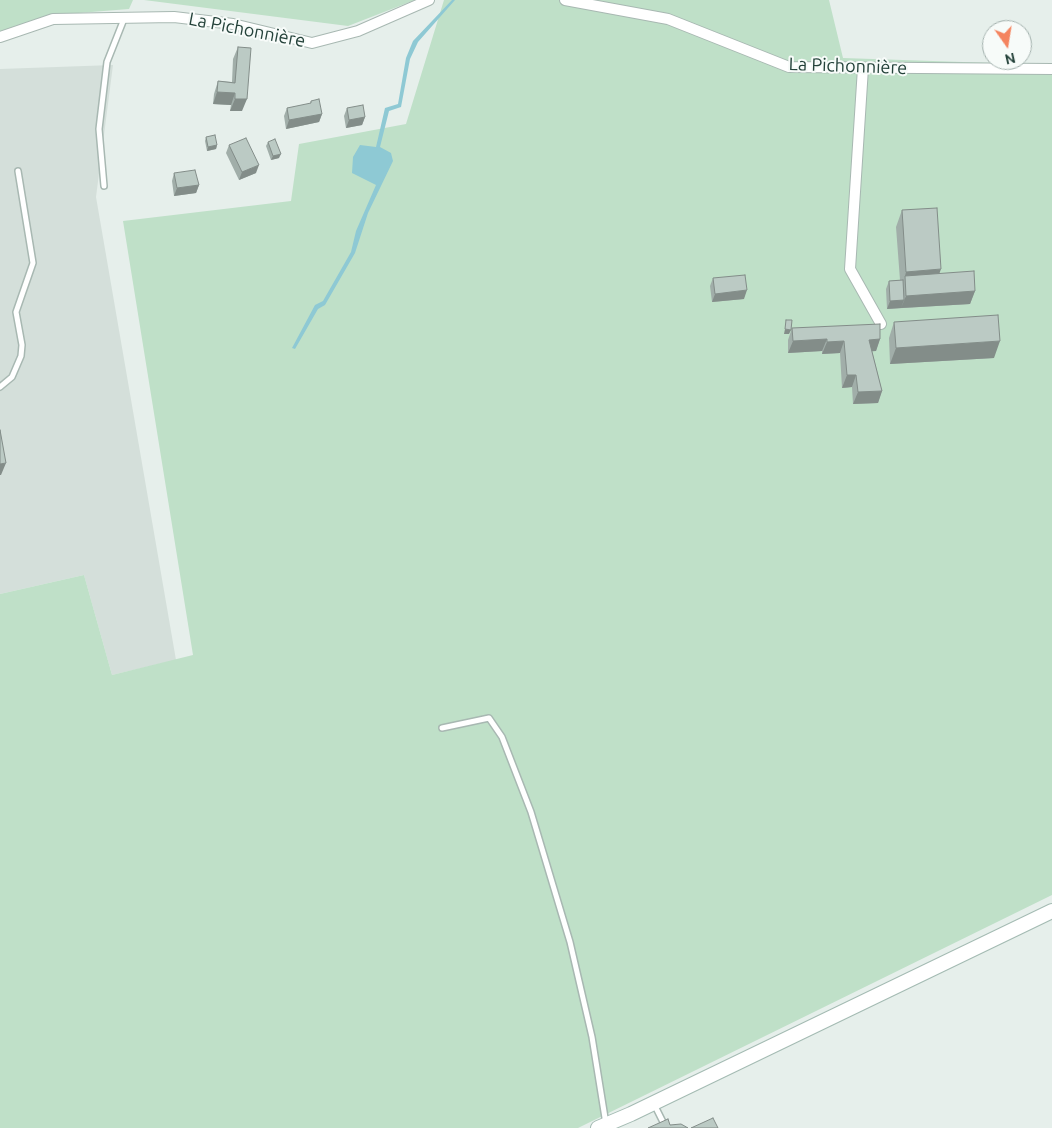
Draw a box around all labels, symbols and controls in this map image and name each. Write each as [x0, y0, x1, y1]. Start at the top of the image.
street label: La Pichonnière [187, 8, 307, 52]
north arrow [982, 20, 1032, 70]
text: N [1003, 50, 1017, 68]
street label: La Pichonnière [788, 53, 908, 79]

